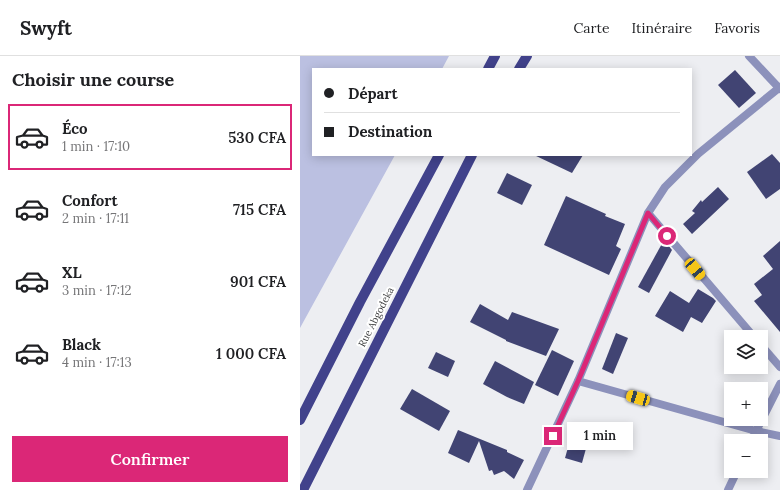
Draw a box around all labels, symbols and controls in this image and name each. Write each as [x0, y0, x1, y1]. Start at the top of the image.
text: Swyft [20, 16, 72, 40]
text: Carte [573, 19, 610, 37]
text: Itinéraire [632, 19, 692, 37]
text: Favoris [714, 19, 760, 37]
text: Choisir une course [12, 68, 174, 91]
text: Départ [348, 84, 398, 103]
icon: car [14, 119, 50, 155]
text: Éco [62, 119, 88, 138]
text: Destination [348, 122, 432, 141]
text: 530 CFA [228, 128, 286, 147]
text: 1 min · 17:10 [62, 138, 130, 155]
icon: car [14, 191, 50, 227]
text: Confort [62, 191, 118, 210]
text: 715 CFA [233, 200, 286, 219]
text: 2 min · 17:11 [62, 210, 129, 227]
route start [658, 227, 676, 245]
car [683, 256, 707, 282]
icon: car [14, 263, 50, 299]
text: XL [62, 263, 82, 282]
text: 901 CFA [230, 272, 286, 291]
text: 3 min · 17:12 [62, 282, 132, 299]
street label: Rue Abgodeka [355, 285, 397, 349]
map controls [724, 330, 768, 478]
button: layers [724, 330, 768, 374]
icon: car [14, 335, 50, 371]
text: Black [62, 335, 101, 354]
text: 1 000 CFA [216, 344, 286, 363]
text: 4 min · 17:13 [62, 354, 132, 371]
button: + [724, 382, 768, 426]
car [625, 389, 651, 407]
callout: 1 min [567, 422, 633, 450]
route end [544, 427, 562, 445]
text: 1 min [584, 427, 616, 444]
button: − [724, 434, 768, 478]
button: Confirmer [12, 436, 288, 482]

